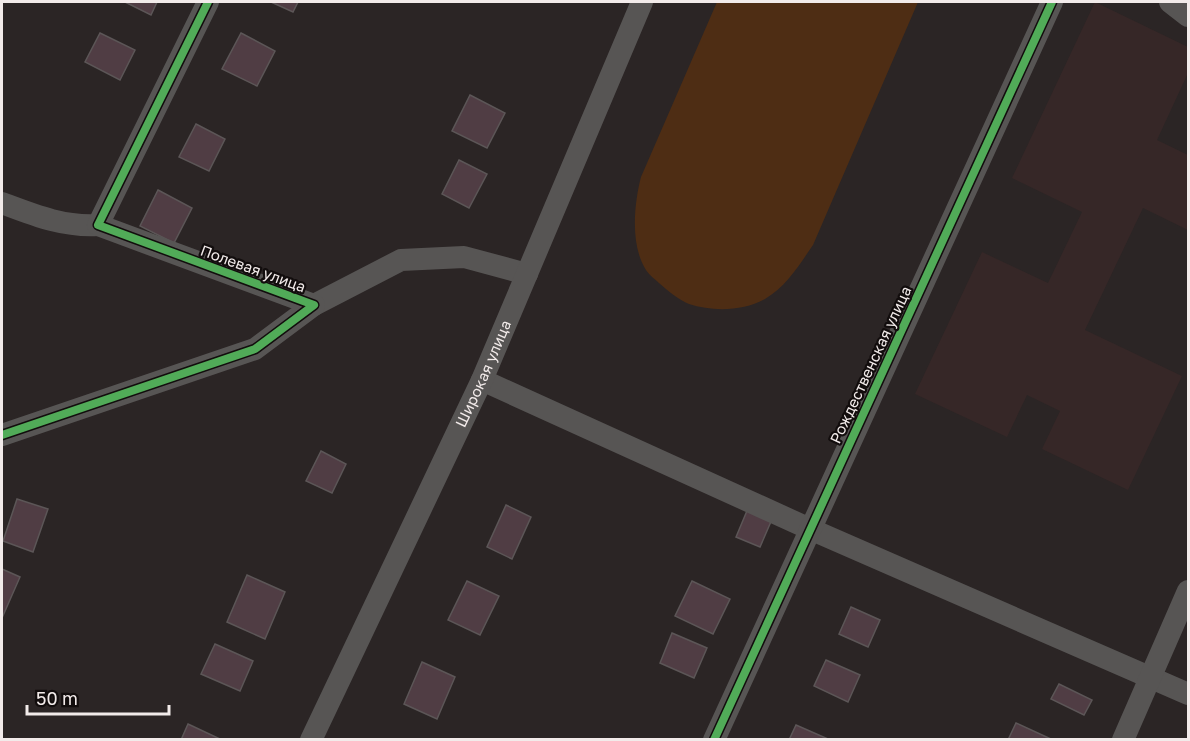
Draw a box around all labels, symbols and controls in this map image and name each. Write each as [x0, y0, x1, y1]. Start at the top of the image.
street label: Полевая улица [198, 241, 308, 295]
street label: Рождественская улица [826, 283, 914, 446]
street label: Широкая улица [451, 317, 514, 430]
scale bar [27, 678, 170, 716]
text: 50 m [36, 687, 78, 709]

